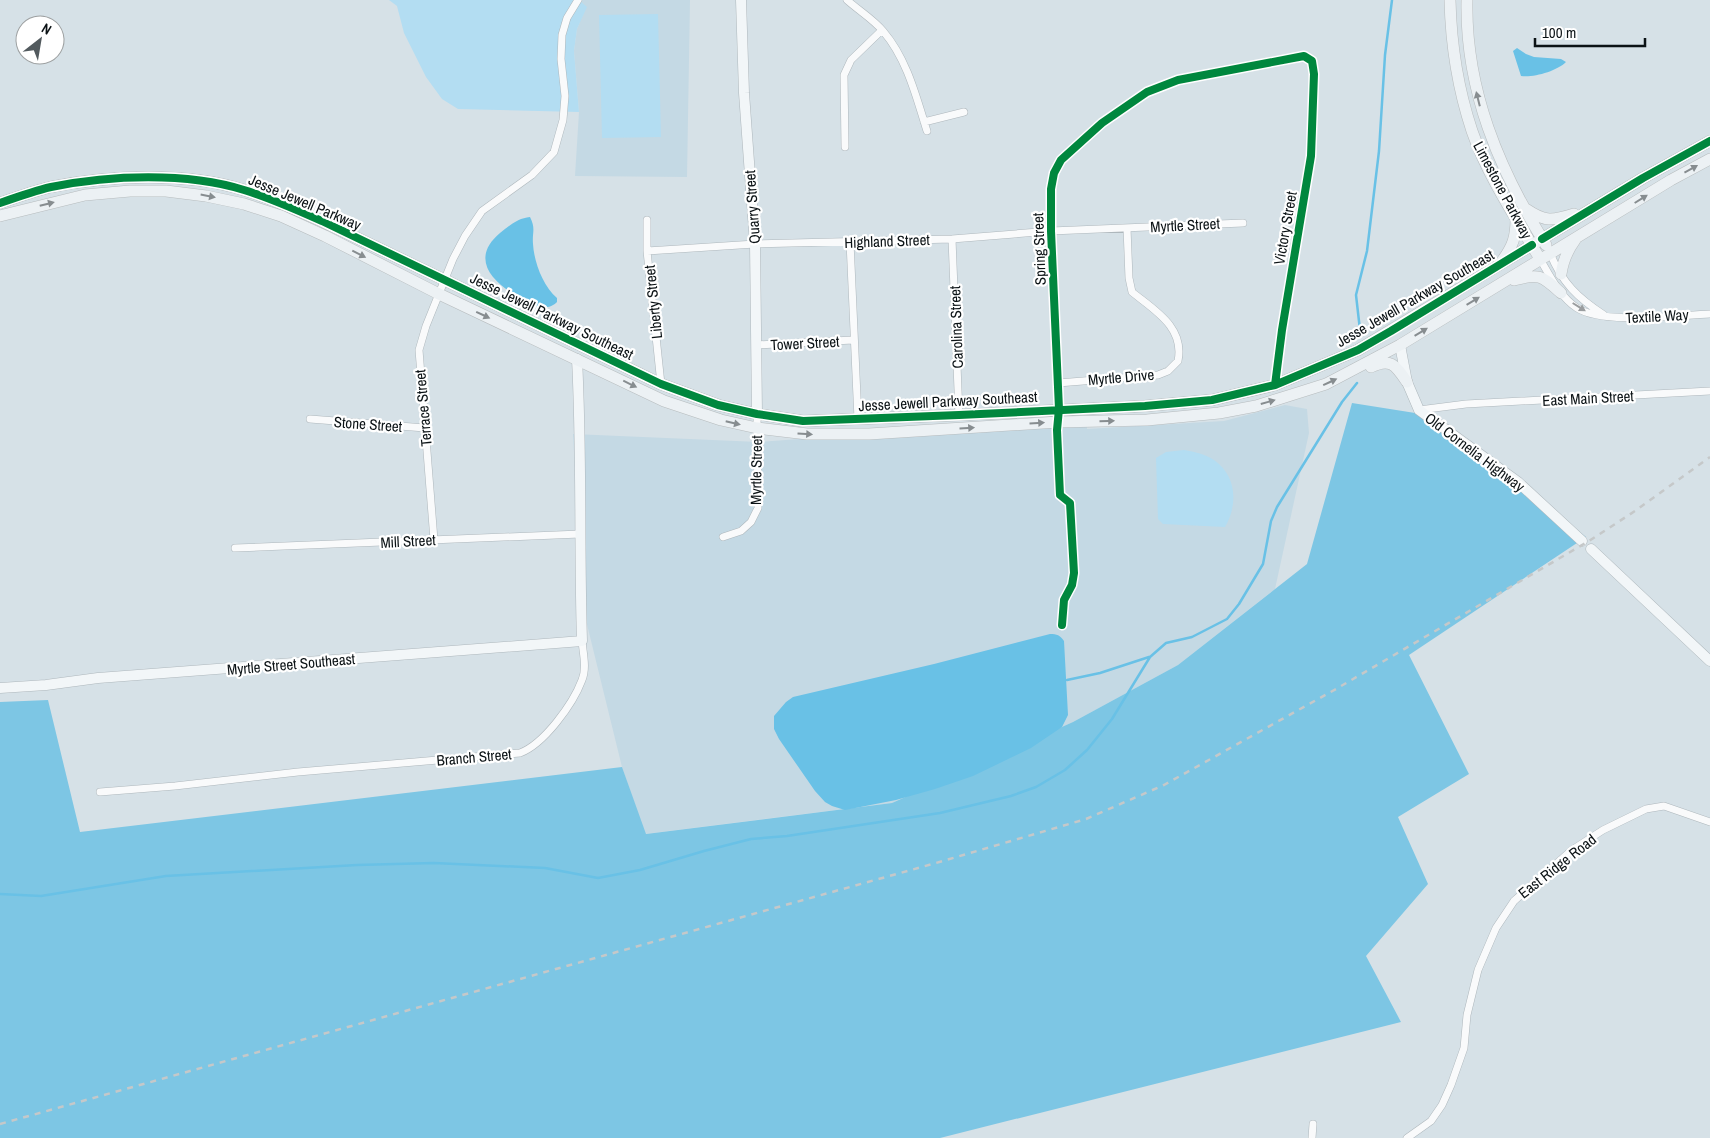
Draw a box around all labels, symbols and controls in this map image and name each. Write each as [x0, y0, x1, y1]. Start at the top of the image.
north arrow [15, 15, 65, 65]
scale bar [1535, 15, 1645, 47]
text: N [39, 19, 55, 39]
text: 100 m [1542, 22, 1576, 43]
one-way arrow [1474, 91, 1482, 106]
street label: Limestone Parkway [1468, 137, 1538, 243]
one-way arrow [1683, 165, 1698, 173]
street label: Jesse Jewell Parkway [246, 169, 365, 235]
street label: Quarry Street [739, 169, 765, 245]
street label: Victory Street [1268, 189, 1302, 266]
one-way arrow [201, 193, 217, 201]
one-way arrow [1634, 194, 1647, 203]
one-way arrow [40, 200, 55, 208]
street label: Spring Street [1027, 212, 1051, 286]
street label: Myrtle Street [1150, 213, 1221, 237]
street label: Highland Street [844, 229, 931, 253]
street label: Jesse Jewell Parkway Southeast [1332, 244, 1498, 352]
one-way arrow [352, 250, 367, 258]
street label: Liberty Street [639, 264, 667, 340]
street label: Jesse Jewell Parkway Southeast [467, 267, 638, 365]
street label: Carolina Street [944, 285, 968, 369]
one-way arrow [1467, 296, 1480, 305]
one-way arrow [1572, 303, 1586, 312]
street label: Textile Way [1625, 304, 1690, 328]
one-way arrow [476, 311, 490, 319]
one-way arrow [1414, 328, 1427, 337]
street label: Tower Street [770, 331, 841, 355]
street label: Myrtle Drive [1087, 364, 1155, 390]
street label: Terrace Street [409, 368, 437, 447]
one-way arrow [1323, 377, 1337, 385]
one-way arrow [623, 381, 637, 389]
street label: East Main Street [1542, 385, 1635, 411]
street label: Jesse Jewell Parkway Southeast [858, 386, 1039, 416]
one-way arrow [1261, 398, 1276, 406]
street label: Old Cornelia Highway [1421, 407, 1530, 497]
street label: Stone Street [333, 411, 403, 437]
one-way arrow [1099, 416, 1115, 424]
one-way arrow [725, 419, 740, 427]
one-way arrow [1029, 419, 1045, 427]
one-way arrow [959, 423, 975, 431]
one-way arrow [797, 430, 813, 438]
street label: Myrtle Street [745, 434, 767, 505]
street label: Mill Street [380, 529, 437, 553]
street label: Myrtle Street Southeast [226, 648, 357, 680]
street label: Branch Street [436, 743, 513, 771]
street label: East Ridge Road [1514, 829, 1600, 903]

